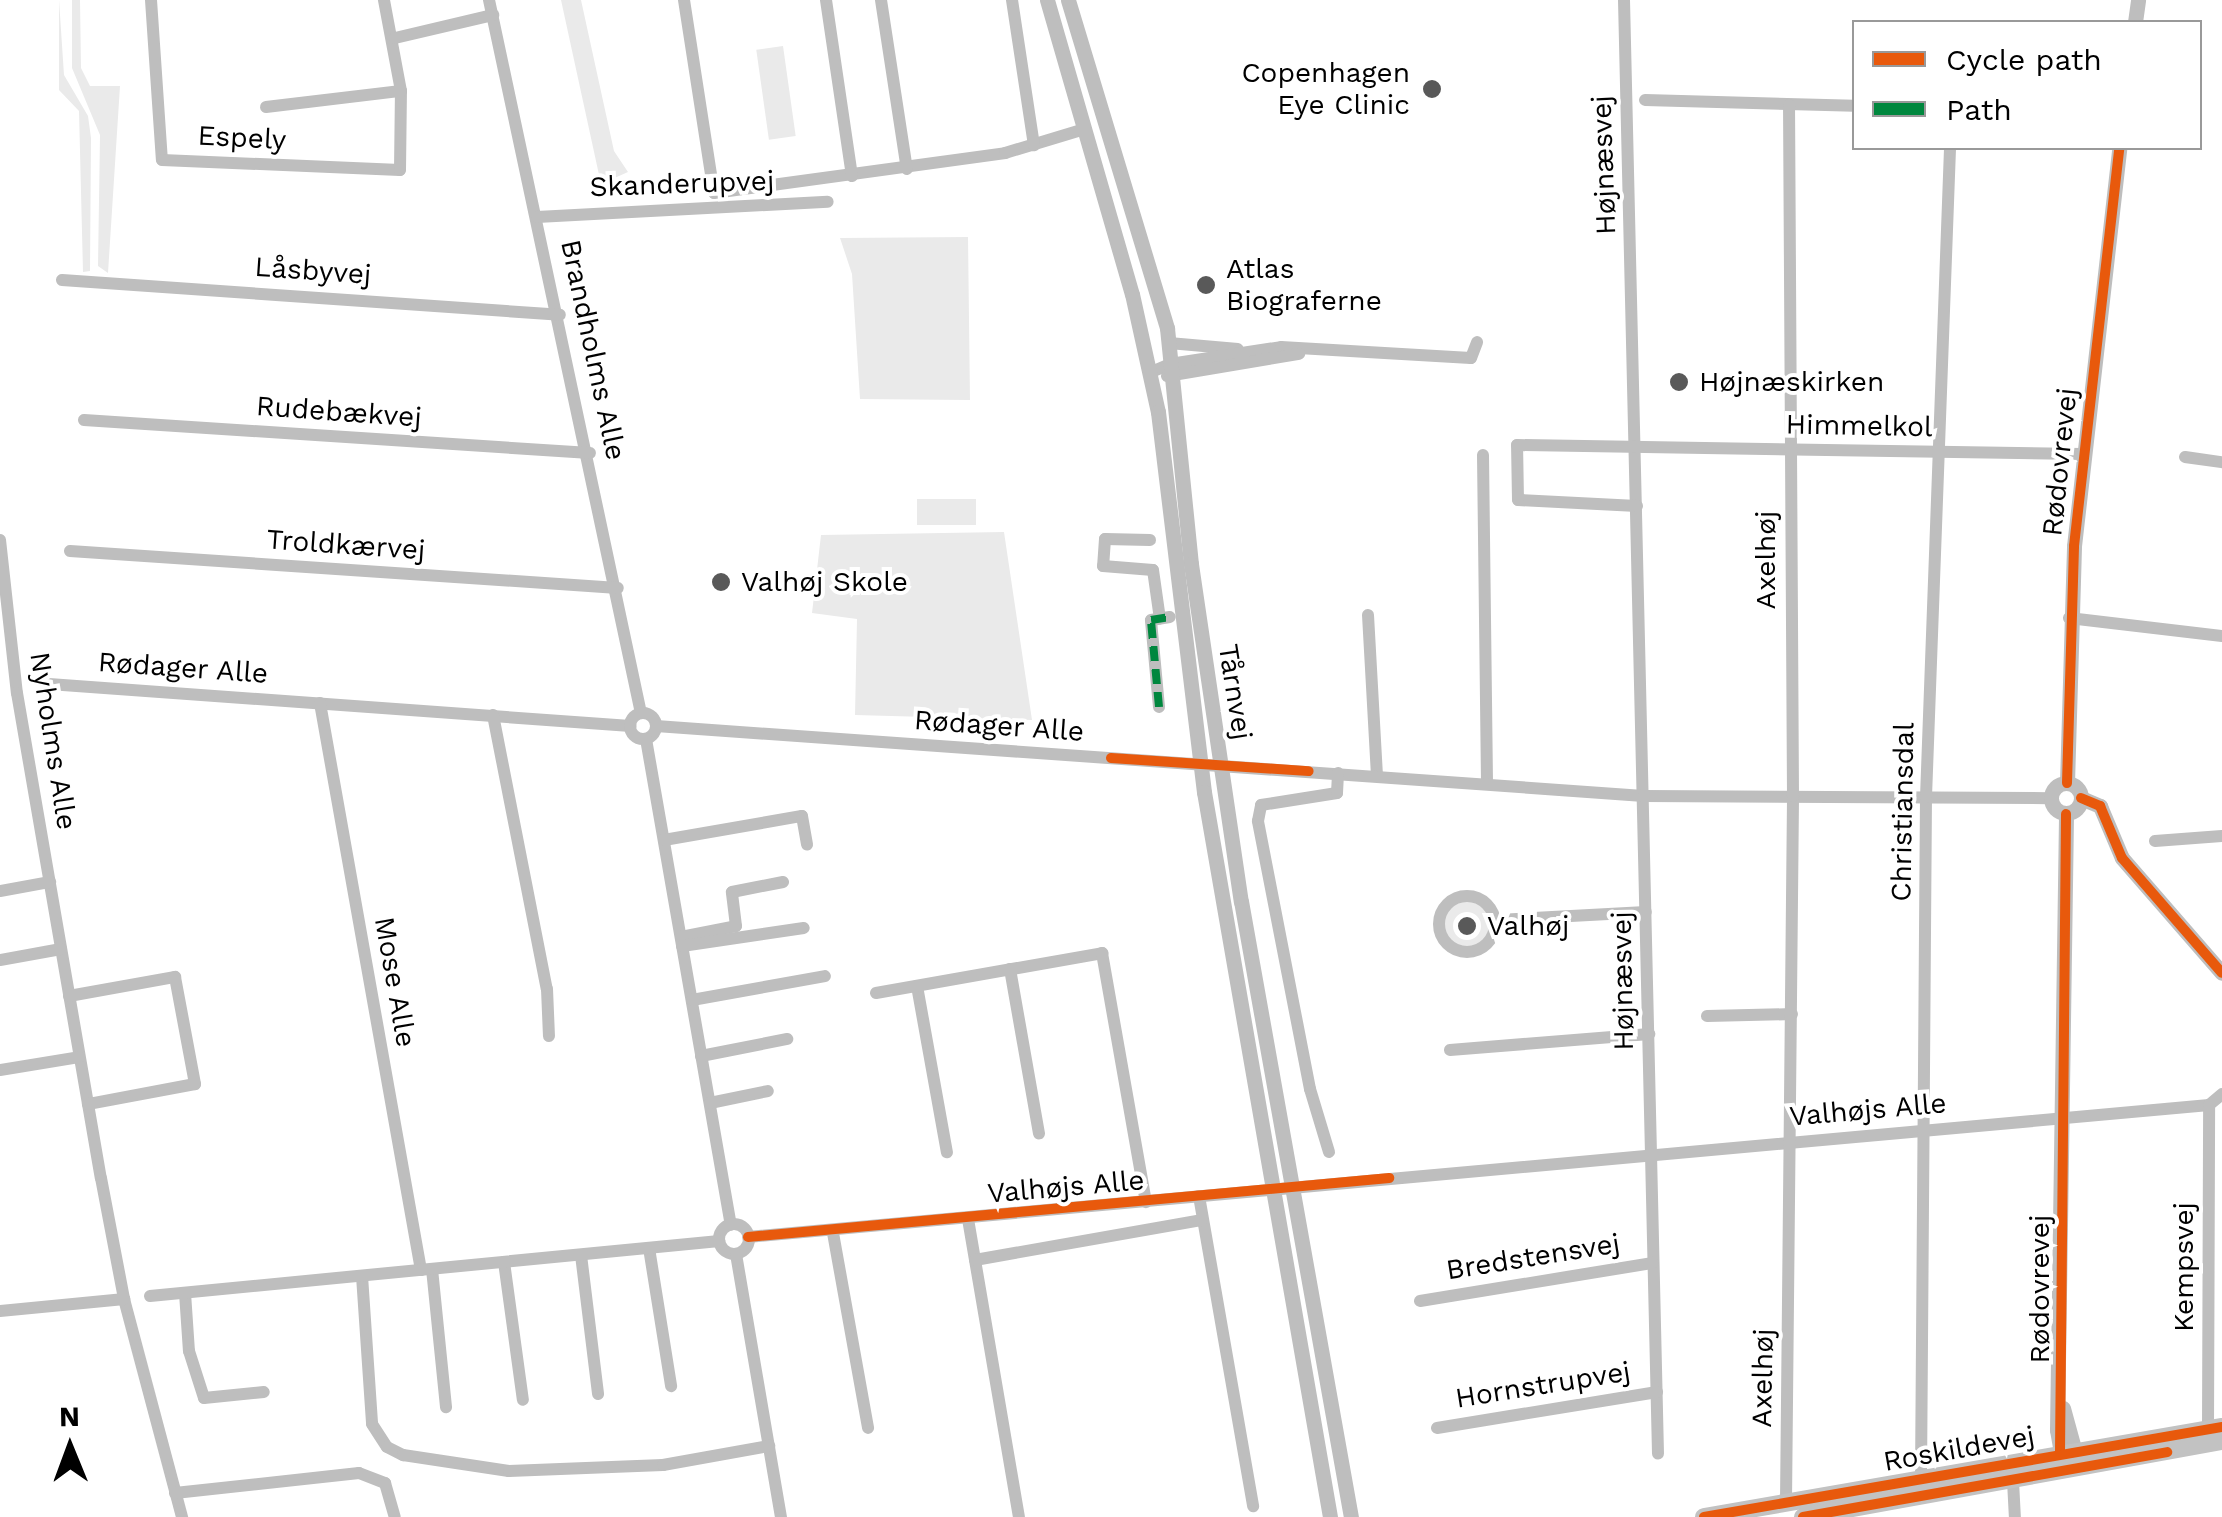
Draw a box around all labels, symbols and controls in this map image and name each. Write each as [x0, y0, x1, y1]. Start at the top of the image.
legend [1852, 20, 2202, 150]
text: Cycle path [1946, 42, 2102, 77]
place label: Copenhagen Eye Clinic [1241, 56, 1410, 122]
marker: Copenhagen Eye Clinic [1419, 76, 1445, 102]
text: Path [1946, 92, 2012, 127]
street label: Højnæsvej [1585, 95, 1623, 235]
street label: Espely [197, 119, 287, 157]
street label: Skanderupvej [589, 164, 775, 204]
street label: Brandholms Alle [553, 236, 633, 464]
street label: Låsbyvej [253, 250, 373, 292]
place label: Atlas Biograferne [1226, 252, 1382, 318]
marker: Atlas Biograferne [1195, 274, 1217, 296]
place label: Højnæskirken [1699, 365, 1884, 399]
marker: Højnæskirken [1668, 371, 1690, 393]
street label: Rødovrevej [2036, 386, 2084, 538]
street label: Rudebækvej [255, 389, 423, 435]
street label: Himmelkol [1785, 408, 1933, 444]
street label: Axelhøj [1749, 510, 1783, 610]
street label: Troldkærvej [265, 523, 427, 567]
place label: Valhøj Skole [741, 565, 908, 599]
marker: Valhøj Skole [710, 571, 732, 593]
street label: Tårnvej [1211, 642, 1259, 742]
street label: Rødager Alle [96, 645, 270, 691]
street label: Nyholms Alle [22, 649, 84, 833]
street label: Rødager Alle [912, 703, 1086, 749]
street label: Christiansdal [1885, 722, 1921, 902]
place label: Valhøj [1487, 909, 1569, 943]
street label: Højnæsvej [1605, 911, 1641, 1051]
street label: Mose Alle [367, 914, 423, 1050]
marker: Valhøj [1456, 915, 1478, 937]
street label: Valhøjs Alle [1788, 1086, 1948, 1134]
street label: Valhøjs Alle [986, 1163, 1146, 1211]
street label: Kempsvej [2167, 1202, 2201, 1332]
street label: Rødovrevej [2023, 1215, 2057, 1363]
street label: Bredstensvej [1444, 1227, 1622, 1287]
street label: Axelhøj [1745, 1328, 1781, 1428]
street label: Hornstrupvej [1453, 1355, 1633, 1415]
north arrow [20, 1397, 120, 1497]
text: N [59, 1400, 80, 1433]
street label: Roskildevej [1881, 1419, 2037, 1479]

